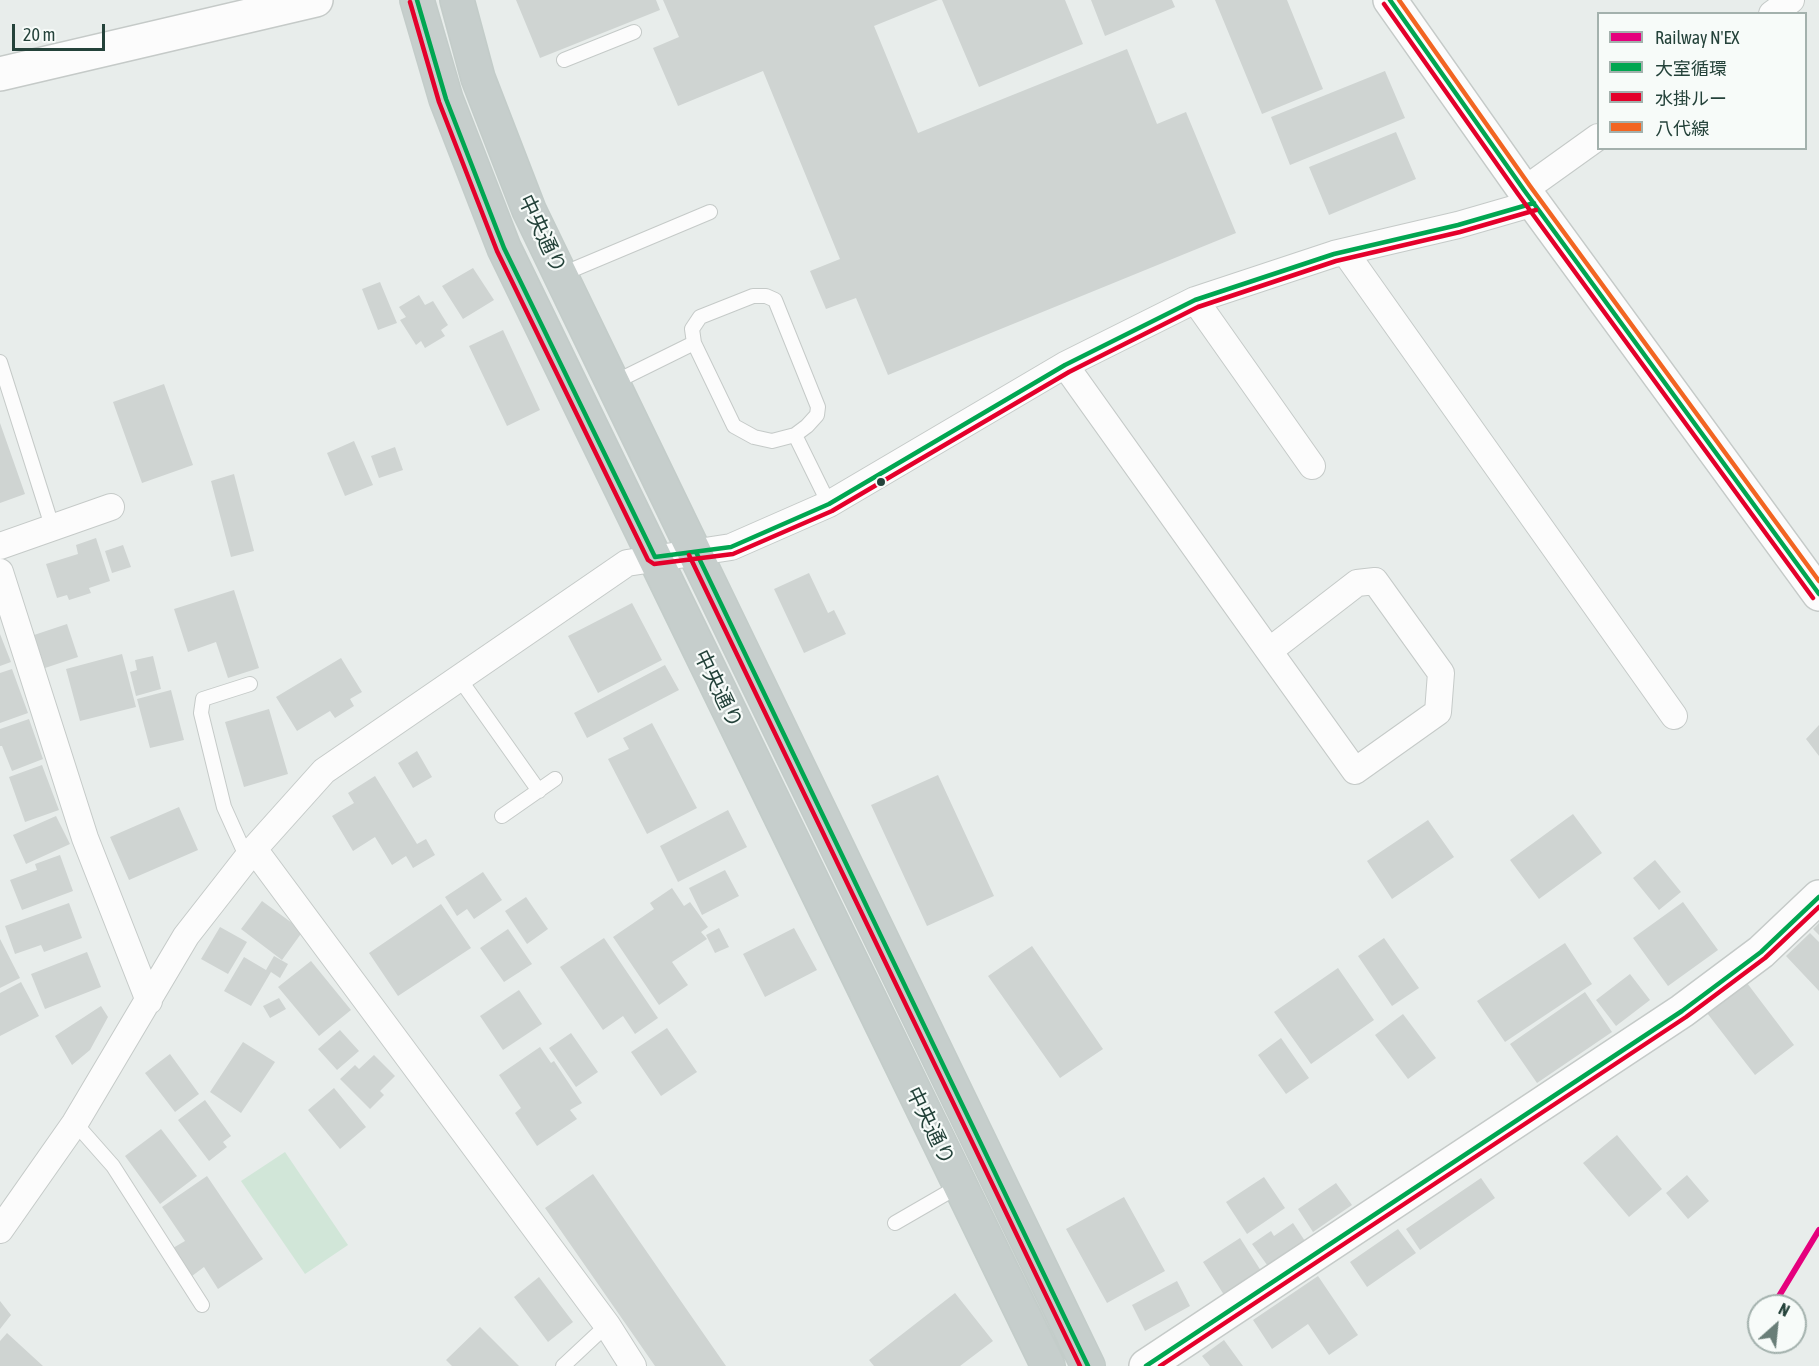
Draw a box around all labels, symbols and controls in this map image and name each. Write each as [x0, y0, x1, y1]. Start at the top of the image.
scale bar [15, 12, 108, 50]
legend [1597, 12, 1807, 150]
text: 20 m [23, 24, 55, 45]
text: Railway N'EX [1655, 27, 1739, 48]
text: 大室循環 [1655, 58, 1727, 79]
text: 水掛ルー [1655, 88, 1727, 109]
text: 八代線 [1655, 118, 1709, 139]
street label: 中央通り [513, 191, 571, 277]
unlabelled marker [875, 476, 887, 488]
street label: 中央通り [688, 646, 748, 732]
street label: 中央通り [900, 1083, 960, 1169]
north arrow [1747, 1294, 1807, 1354]
text: N [1776, 1300, 1793, 1320]

